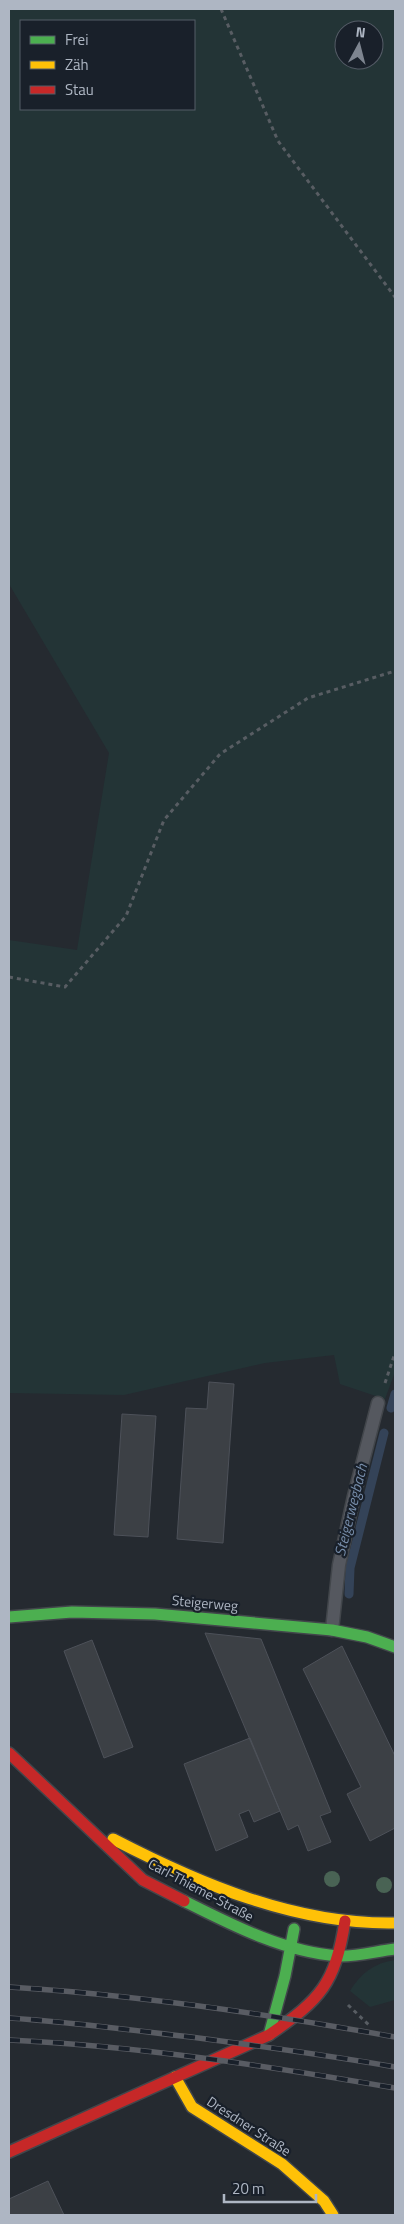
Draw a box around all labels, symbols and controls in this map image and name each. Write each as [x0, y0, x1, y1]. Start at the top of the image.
legend [20, 20, 195, 110]
north arrow [334, 20, 384, 70]
text: N [355, 21, 367, 43]
text: Frei [65, 28, 88, 51]
text: Zäh [65, 53, 89, 76]
text: Stau [65, 78, 94, 101]
water label: Steigerwegbach [328, 1461, 373, 1558]
street label: Steigerweg [171, 1589, 239, 1616]
street label: Carl-Thieme-Straße [145, 1853, 258, 1926]
street label: Dresdner Straße [203, 2090, 295, 2161]
scale bar [224, 2172, 316, 2204]
text: 20 m [232, 2177, 265, 2200]

